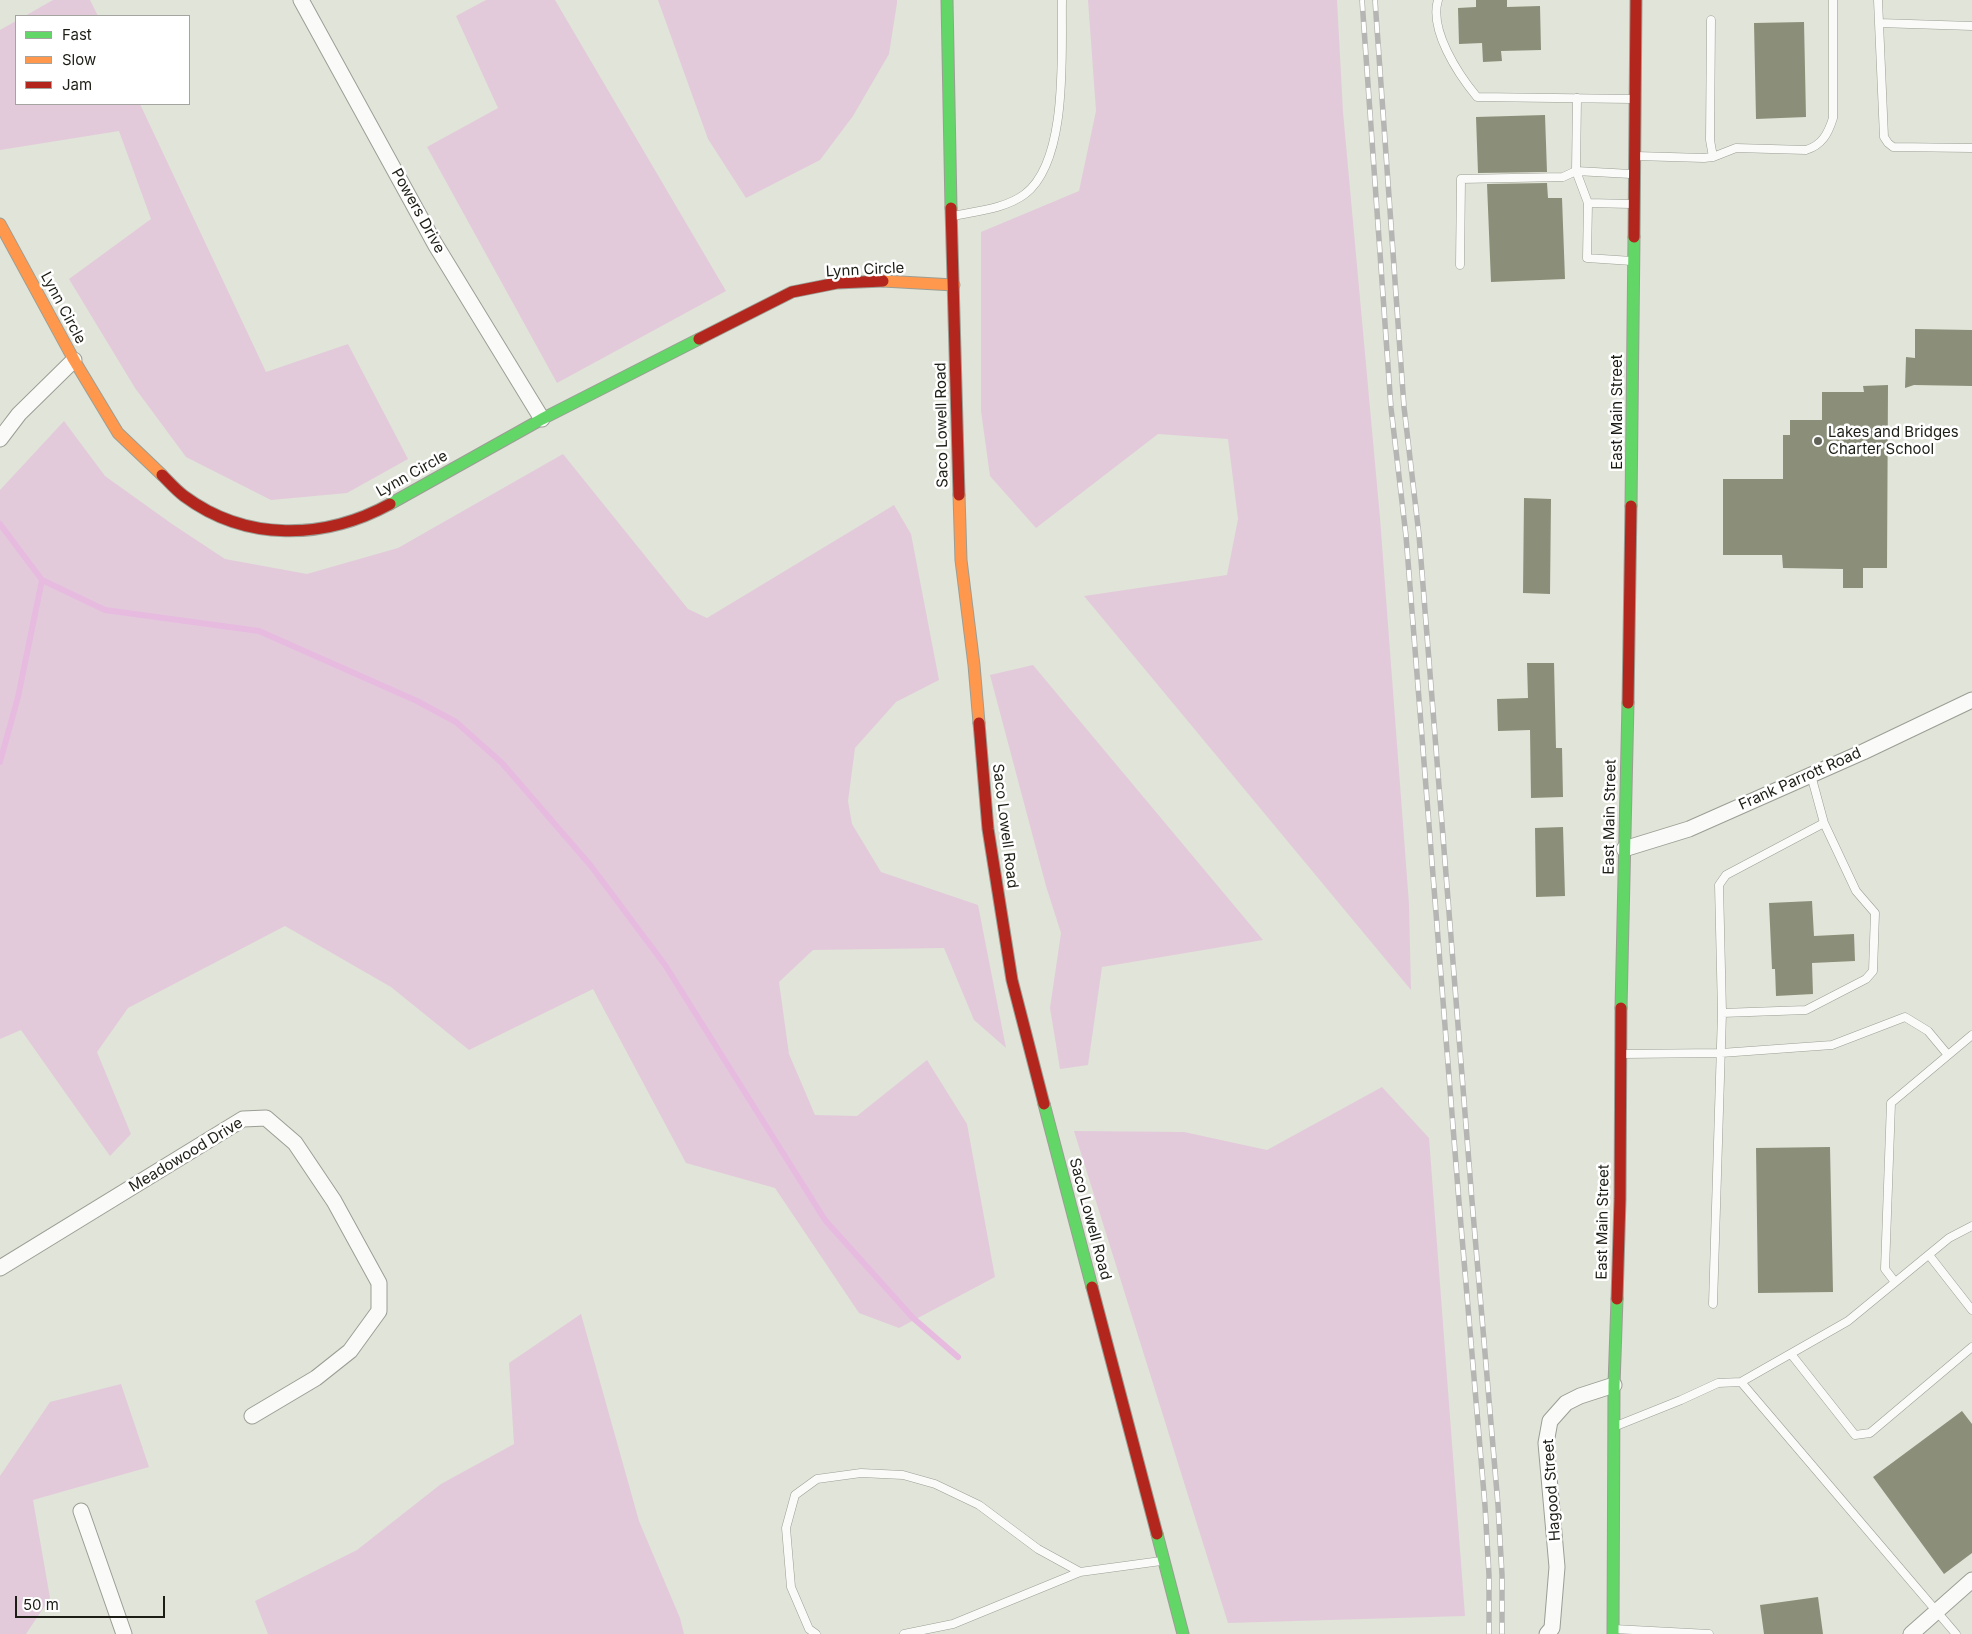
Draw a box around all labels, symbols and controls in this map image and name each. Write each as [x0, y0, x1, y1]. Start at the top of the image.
legend [15, 15, 190, 105]
text: Fast [62, 25, 92, 44]
text: Slow [62, 50, 96, 69]
text: Jam [62, 75, 92, 94]
street label: Powers Drive [387, 166, 449, 256]
street label: Lynn Circle [825, 259, 905, 281]
street label: Lynn Circle [37, 269, 89, 347]
street label: East Main Street [1608, 354, 1626, 470]
street label: Saco Lowell Road [932, 362, 952, 488]
place label: Lakes and Bridges Charter School [1828, 423, 1959, 458]
marker: Lakes and Bridges Charter School [1812, 435, 1824, 447]
street label: Lynn Circle [373, 447, 451, 501]
street label: Frank Parrott Road [1736, 744, 1864, 814]
street label: East Main Street [1600, 759, 1620, 875]
street label: Saco Lowell Road [988, 763, 1022, 889]
street label: Meadowood Drive [126, 1114, 246, 1196]
street label: Saco Lowell Road [1065, 1156, 1115, 1282]
street label: East Main Street [1593, 1164, 1613, 1280]
street label: Hagood Street [1539, 1438, 1565, 1542]
scale bar [18, 1586, 168, 1618]
text: 50 m [23, 1595, 59, 1614]

